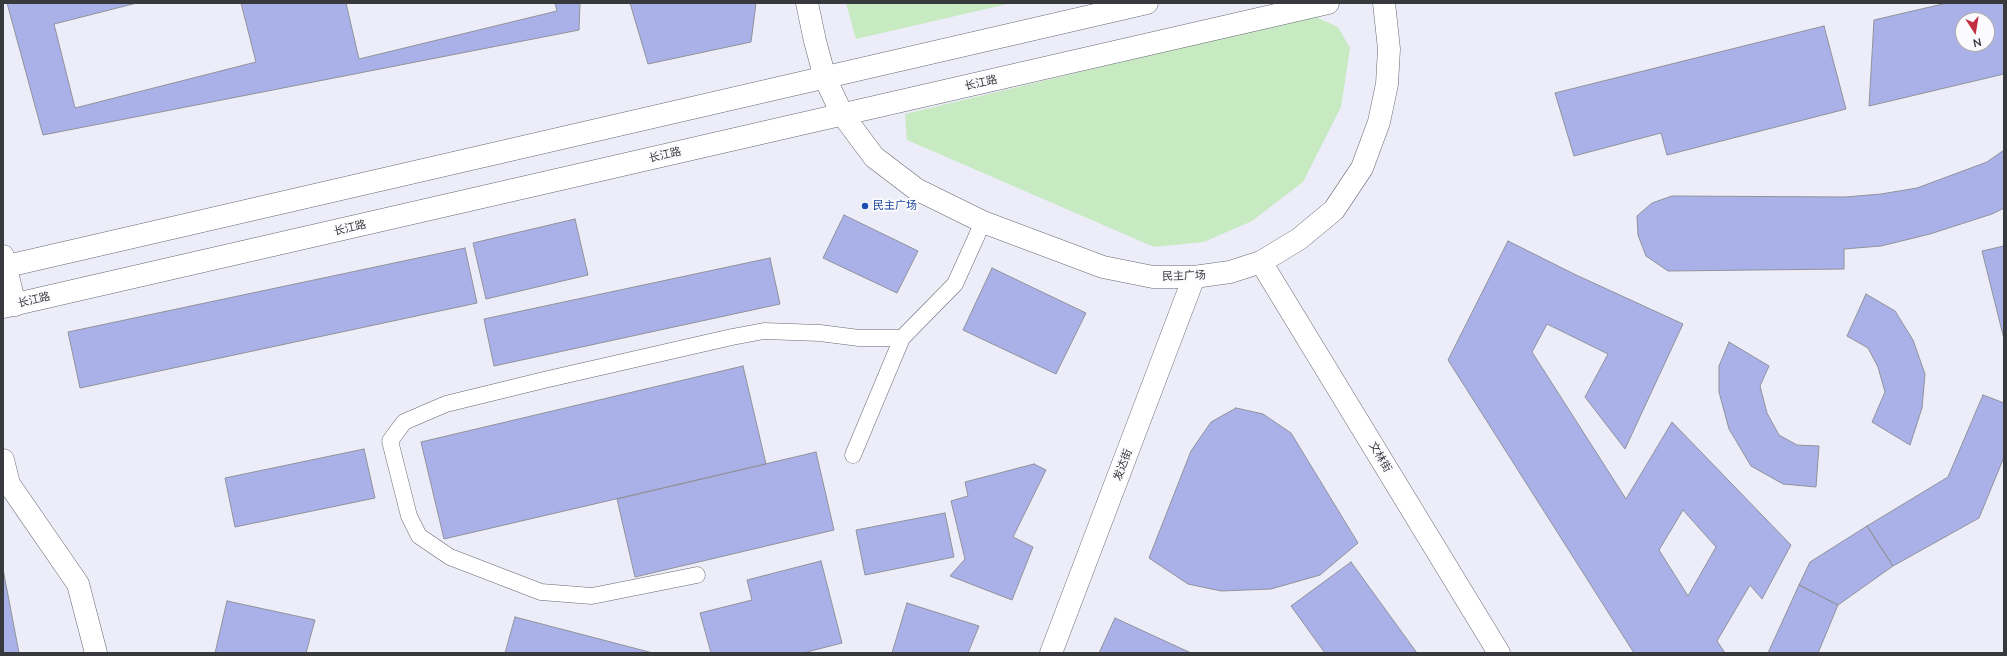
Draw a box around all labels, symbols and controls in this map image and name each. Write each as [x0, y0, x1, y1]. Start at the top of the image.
north arrow [1955, 12, 1995, 52]
text: N [1972, 35, 1983, 50]
street label: 长江路 [963, 73, 999, 93]
street label: 长江路 [647, 145, 683, 165]
place label: 民主广场 [873, 199, 917, 213]
marker: 民主广场 [860, 201, 870, 211]
street label: 长江路 [332, 218, 368, 238]
street label: 民主广场 [1162, 269, 1206, 283]
street label: 长江路 [16, 290, 52, 310]
street label: 文林街 [1366, 439, 1394, 475]
street label: 发达街 [1111, 447, 1135, 483]

